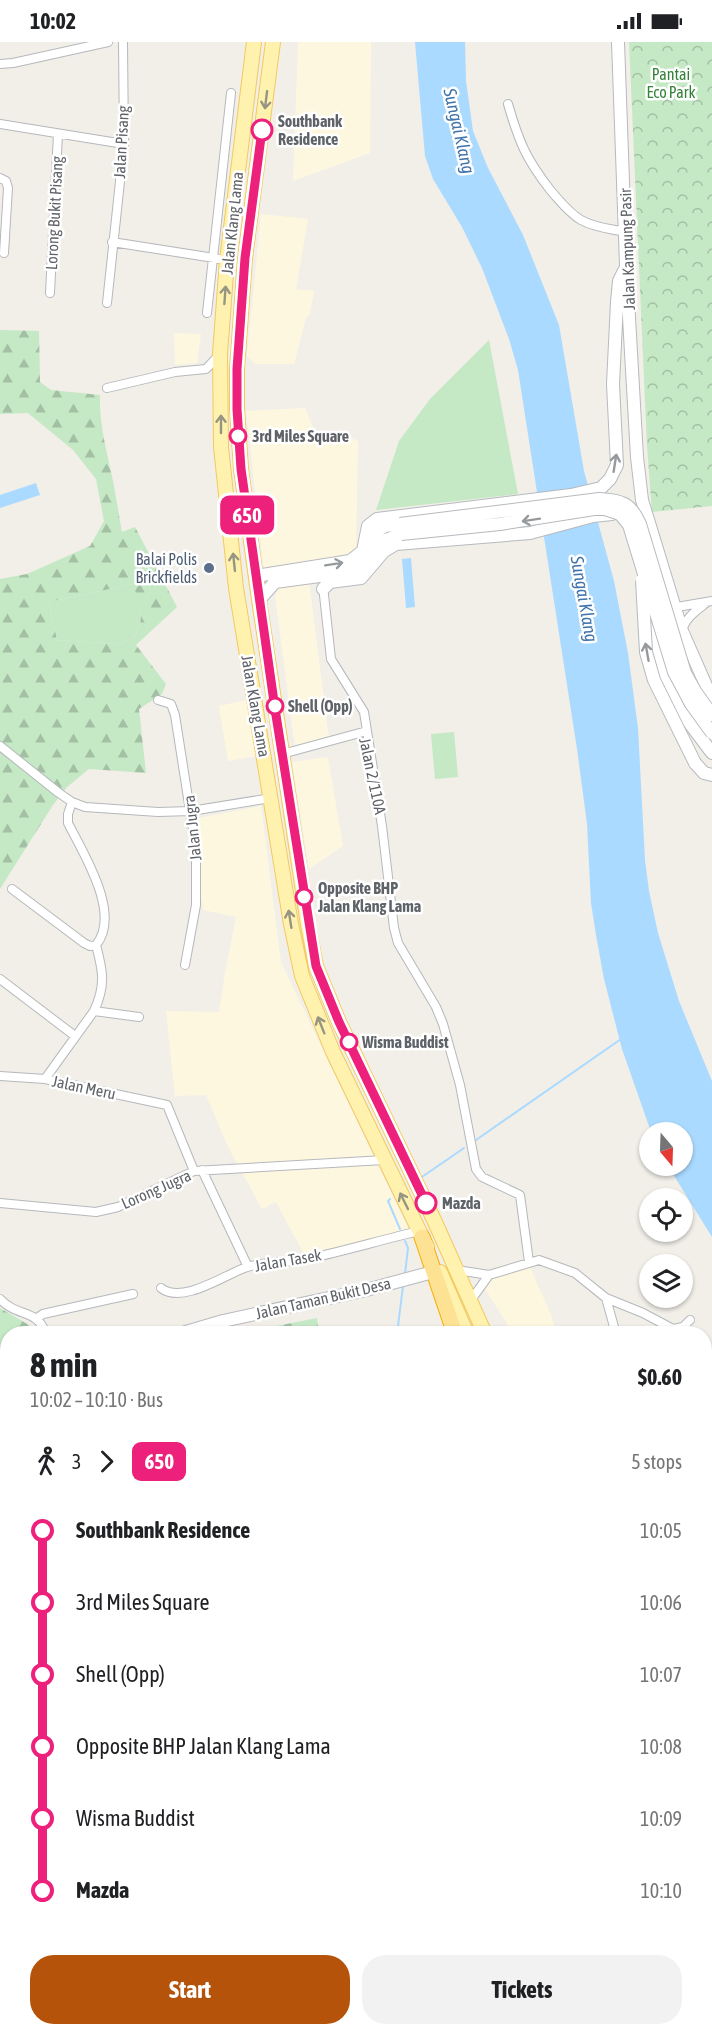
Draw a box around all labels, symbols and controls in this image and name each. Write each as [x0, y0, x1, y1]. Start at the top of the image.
text: 10:02 [30, 8, 76, 34]
park label: Pantai Eco Park [646, 65, 696, 101]
water label: Sungai Klang [439, 85, 480, 176]
one-way arrow [260, 90, 271, 110]
street label: Jalan Pisang [110, 105, 133, 179]
place label: Southbank Residence [278, 112, 343, 148]
marker: Southbank Residence [251, 119, 273, 141]
street label: Lorong Bukit Pisang [42, 155, 67, 270]
street label: Jalan Klang Lama [218, 171, 247, 275]
street label: Jalan Kampung Pasir [616, 187, 639, 310]
one-way arrow [220, 286, 231, 306]
one-way arrow [215, 415, 227, 435]
marker: 3rd Miles Square [229, 427, 247, 445]
place label: 3rd Miles Square [252, 427, 349, 445]
one-way arrow [610, 454, 621, 473]
line badge: 650 [212, 496, 282, 534]
text: 650 [232, 503, 262, 527]
one-way arrow [521, 514, 541, 525]
place label: Balai Polis Brickfields [135, 550, 197, 586]
one-way arrow [228, 552, 239, 572]
water label: Sungai Klang [566, 553, 602, 644]
one-way arrow [324, 558, 344, 569]
marker: Balai Polis Brickfields [202, 561, 216, 575]
one-way arrow [641, 642, 652, 662]
street label: Jalan Klang Lama [237, 654, 274, 759]
marker: Shell (Opp) [266, 697, 284, 715]
place label: Shell (Opp) [288, 697, 353, 715]
street label: Jalan 2/110A [356, 736, 390, 816]
street label: Jalan Jugra [180, 794, 205, 862]
place label: Opposite BHP Jalan Klang Lama [317, 879, 421, 915]
marker: Opposite BHP Jalan Klang Lama [295, 888, 313, 906]
one-way arrow [284, 909, 295, 929]
one-way arrow [315, 1016, 326, 1034]
marker: Wisma Buddist [340, 1033, 358, 1051]
place label: Wisma Buddist [361, 1033, 449, 1051]
street label: Jalan Meru [51, 1071, 117, 1103]
north arrow [639, 1122, 693, 1176]
map controls [639, 1122, 693, 1308]
street label: Lorong Jugra [118, 1166, 194, 1213]
button: locate [639, 1188, 693, 1242]
marker: Mazda [415, 1192, 437, 1214]
one-way arrow [398, 1193, 410, 1211]
place label: Mazda [442, 1194, 481, 1212]
street label: Jalan Tasek [253, 1245, 323, 1275]
button: layers [639, 1254, 693, 1308]
street label: Jalan Taman Bukit Desa [254, 1274, 392, 1322]
text: 8 min [30, 1346, 97, 1384]
text: $0.60 [638, 1364, 682, 1390]
text: 10:02 – 10:10 · Bus [30, 1388, 163, 1411]
icon: walk [30, 1445, 63, 1478]
icon: forward [90, 1445, 123, 1478]
text: 650 [144, 1449, 174, 1473]
text: 3 [72, 1450, 81, 1473]
text: 5 stops [631, 1450, 682, 1473]
text: Southbank Residence [76, 1517, 250, 1543]
text: 10:05 [640, 1519, 682, 1542]
text: 3rd Miles Square [76, 1589, 209, 1615]
text: 10:06 [640, 1591, 682, 1614]
text: Shell (Opp) [76, 1661, 165, 1687]
text: 10:07 [640, 1663, 682, 1686]
text: Opposite BHP Jalan Klang Lama [76, 1733, 331, 1759]
text: 10:08 [640, 1735, 682, 1758]
text: Wisma Buddist [76, 1805, 195, 1831]
text: 10:09 [640, 1807, 682, 1830]
text: Mazda [76, 1877, 129, 1903]
text: 10:10 [640, 1879, 682, 1902]
button: Start [30, 1955, 350, 2024]
button: Tickets [362, 1955, 682, 2024]

